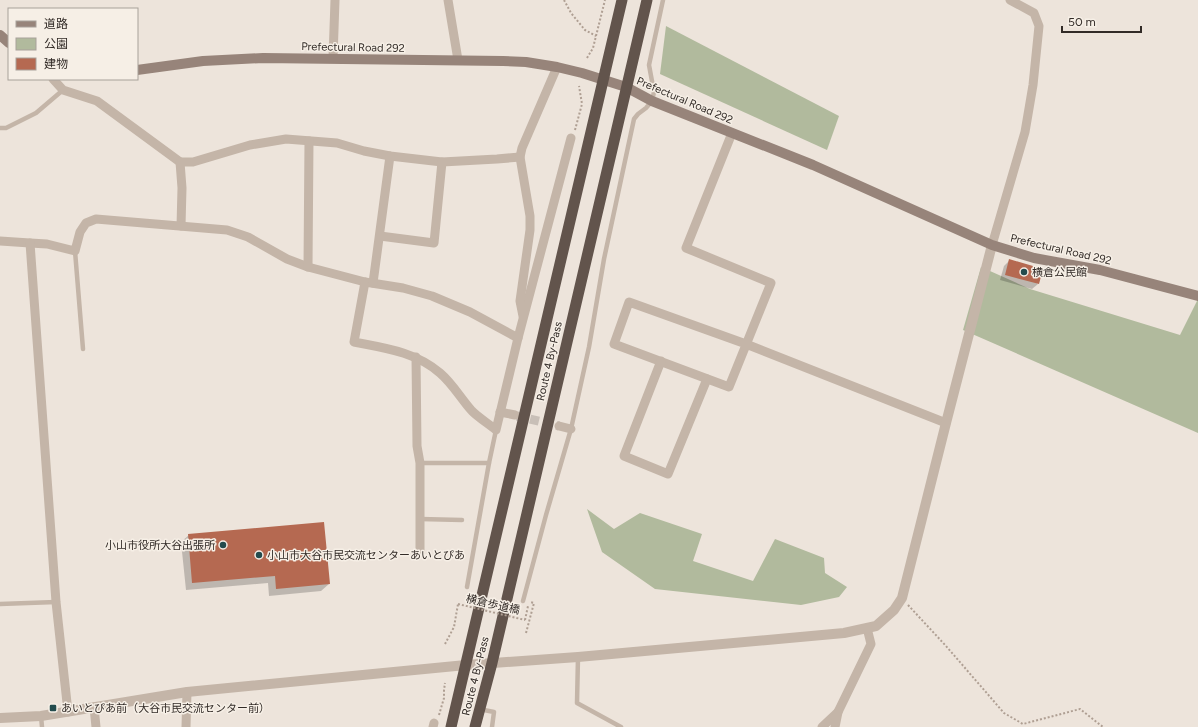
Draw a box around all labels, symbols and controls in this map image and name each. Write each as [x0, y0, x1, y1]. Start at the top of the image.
legend [8, 8, 138, 80]
scale bar [1062, 8, 1141, 34]
text: 50 m [1068, 15, 1096, 29]
text: 道路 [44, 17, 68, 31]
text: 公園 [44, 37, 68, 51]
street label: Prefectural Road 292 [301, 40, 405, 55]
text: 建物 [44, 57, 68, 71]
street label: Prefectural Road 292 [635, 74, 735, 127]
street label: Prefectural Road 292 [1009, 232, 1113, 267]
place label: 横倉公民館 [1032, 266, 1087, 279]
marker: 横倉公民館 [1019, 267, 1029, 277]
street label: Route 4 By-Pass [534, 320, 565, 402]
place label: 小山市役所大谷出張所 [105, 539, 216, 552]
marker: 小山市役所大谷出張所 [218, 540, 228, 550]
place label: 小山市大谷市民交流センターあいとぴあ [267, 549, 465, 562]
marker: 小山市大谷市民交流センターあいとぴあ [254, 550, 264, 560]
street label: 横倉歩道橋 [465, 592, 521, 617]
street label: Route 4 By-Pass [459, 635, 492, 717]
place label: あいとぴあ前（大谷市民交流センター前） [61, 702, 270, 715]
marker: あいとぴあ前（大谷市民交流センター前） [48, 703, 58, 713]

